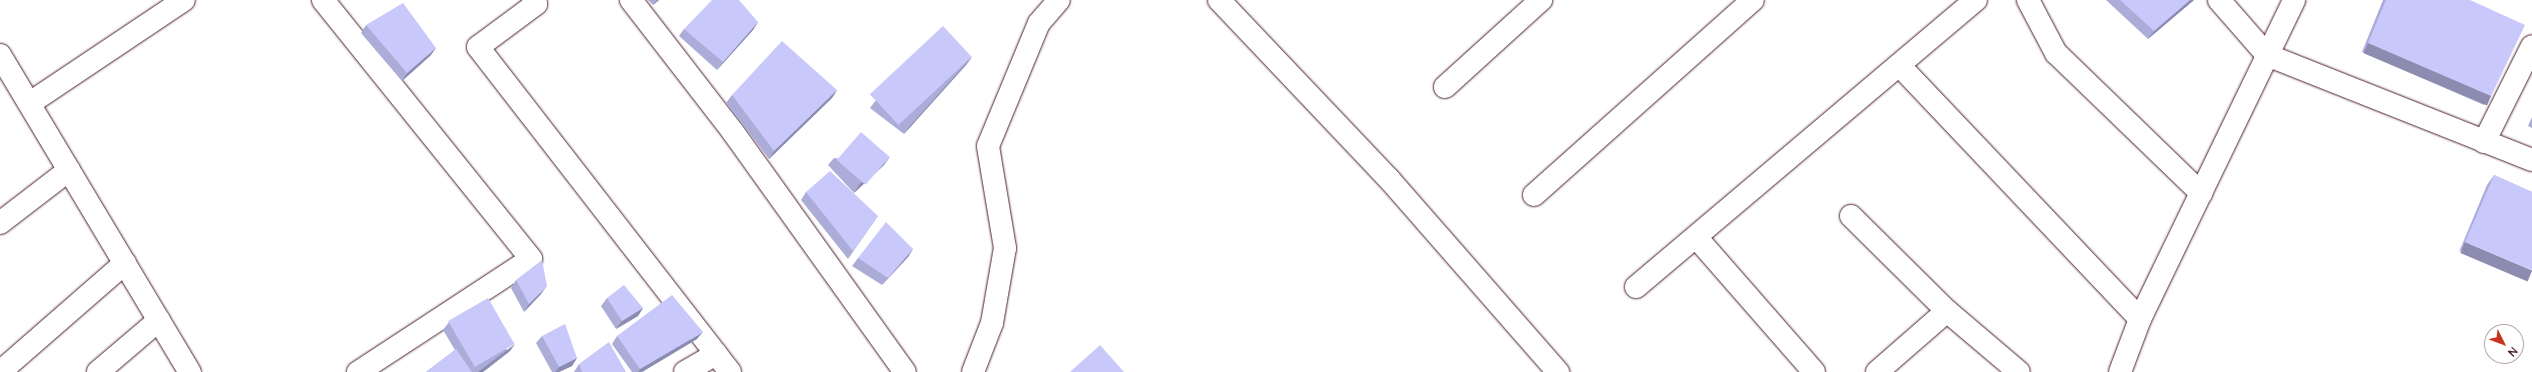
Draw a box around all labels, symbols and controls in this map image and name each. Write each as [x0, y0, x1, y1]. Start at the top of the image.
north arrow [2484, 324, 2524, 364]
text: N [2505, 344, 2520, 359]

